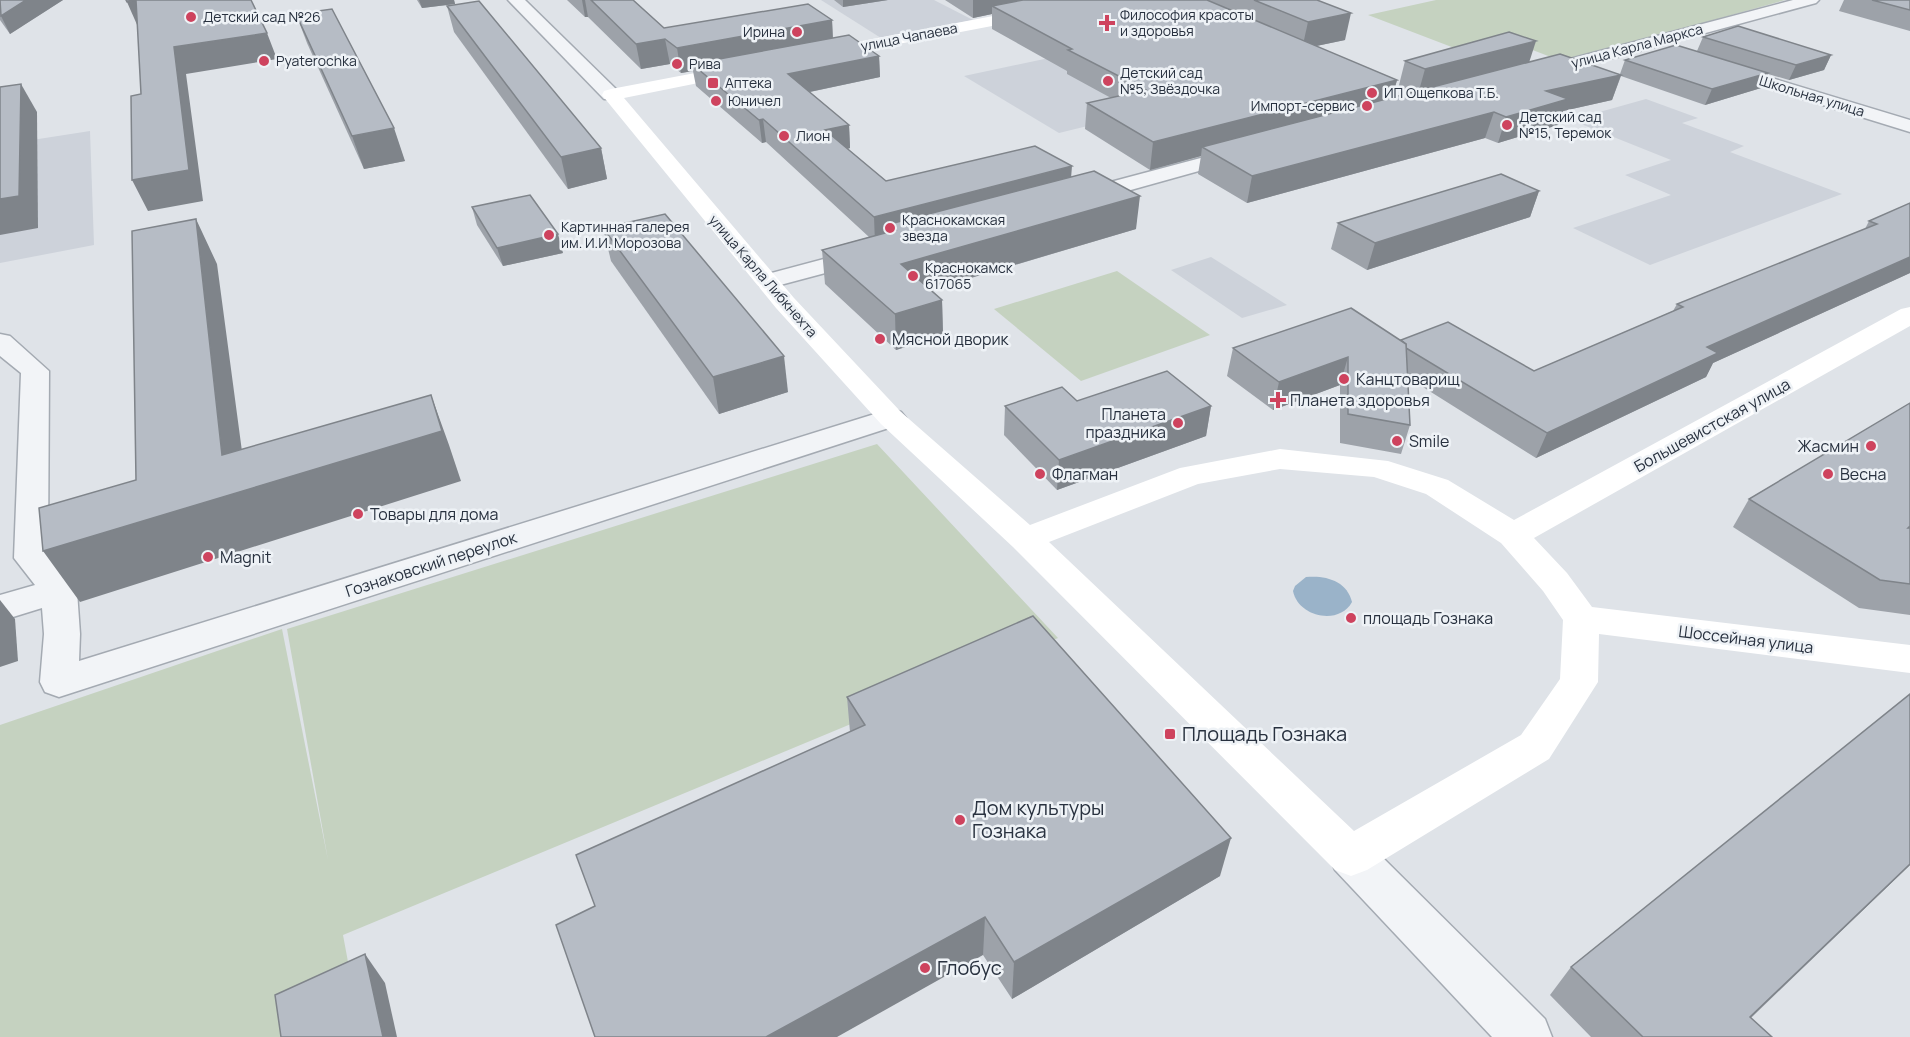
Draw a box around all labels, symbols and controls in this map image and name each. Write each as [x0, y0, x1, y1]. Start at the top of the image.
place label: Философия красоты и здоровья [1120, 5, 1254, 40]
place label: Детский сад №26 [203, 7, 321, 26]
marker: Детский сад №26 [184, 10, 198, 24]
marker: Философия красоты и здоровья [1098, 14, 1116, 32]
street label: улица Чапаева [859, 18, 959, 55]
street label: улица Карла Маркса [1569, 19, 1705, 72]
place label: Ирина [743, 22, 785, 41]
marker: Ирина [790, 25, 804, 39]
place label: Pyaterochka [276, 51, 357, 70]
marker: Pyaterochka [257, 54, 271, 68]
place label: Рива [689, 54, 721, 73]
marker: Рива [670, 57, 684, 71]
place label: Детский сад №5, Звёздочка [1120, 63, 1220, 98]
street label: Школьная улица [1757, 70, 1867, 121]
place label: Аптека [725, 73, 772, 92]
marker: Детский сад №5, Звёздочка [1101, 74, 1115, 88]
marker: Аптека [706, 76, 720, 90]
place label: ИП Ощепкова Т.Б. [1384, 83, 1499, 102]
marker: ИП Ощепкова Т.Б. [1365, 86, 1379, 100]
place label: Юничел [728, 91, 781, 110]
marker: Юничел [709, 94, 723, 108]
place label: Импорт-сервис [1251, 96, 1355, 115]
marker: Импорт-сервис [1360, 99, 1374, 113]
place label: Детский сад №15, Теремок [1519, 107, 1612, 142]
marker: Детский сад №15, Теремок [1500, 118, 1514, 132]
place label: Лион [796, 126, 830, 145]
marker: Лион [777, 129, 791, 143]
street label: улица Карла Либкнехта [705, 210, 822, 341]
place label: Краснокамская звезда [902, 210, 1005, 245]
place label: Картинная галерея им. И.И. Морозова [561, 217, 690, 252]
marker: Краснокамская звезда [883, 221, 897, 235]
marker: Картинная галерея им. И.И. Морозова [542, 228, 556, 242]
place label: Краснокамск 617065 [925, 258, 1014, 293]
marker: Краснокамск 617065 [906, 269, 920, 283]
place label: Мясной дворик [892, 328, 1010, 350]
marker: Мясной дворик [873, 332, 887, 346]
place label: Канцтоварищ [1356, 368, 1460, 390]
marker: Канцтоварищ [1337, 372, 1351, 386]
street label: Большевистская улица [1630, 373, 1794, 477]
place label: Планета здоровья [1290, 389, 1430, 411]
marker: Планета здоровья [1271, 393, 1285, 407]
place label: Планета праздника [1085, 403, 1166, 443]
marker: Планета праздника [1171, 416, 1185, 430]
place label: Smile [1409, 430, 1449, 452]
marker: Smile [1390, 434, 1404, 448]
place label: Жасмин [1797, 435, 1859, 457]
marker: Жасмин [1864, 439, 1878, 453]
place label: Флагман [1052, 463, 1118, 485]
place label: Весна [1840, 463, 1886, 485]
marker: Флагман [1033, 467, 1047, 481]
marker: Весна [1821, 467, 1835, 481]
place label: Товары для дома [370, 503, 498, 525]
marker: Товары для дома [351, 507, 365, 521]
street label: Гознаковский переулок [343, 526, 520, 602]
place label: Magnit [220, 546, 271, 568]
marker: Magnit [201, 550, 215, 564]
place label: площадь Гознака [1363, 607, 1493, 629]
marker: площадь Гознака [1344, 611, 1358, 625]
street label: Шоссейная улица [1677, 620, 1815, 658]
place label: Площадь Гознака [1182, 720, 1347, 747]
marker: Площадь Гознака [1163, 727, 1177, 741]
place label: Дом культуры Гознака [972, 794, 1104, 844]
marker: Дом культуры Гознака [953, 813, 967, 827]
place label: Глобус [937, 954, 1002, 981]
marker: Глобус [918, 961, 932, 975]

